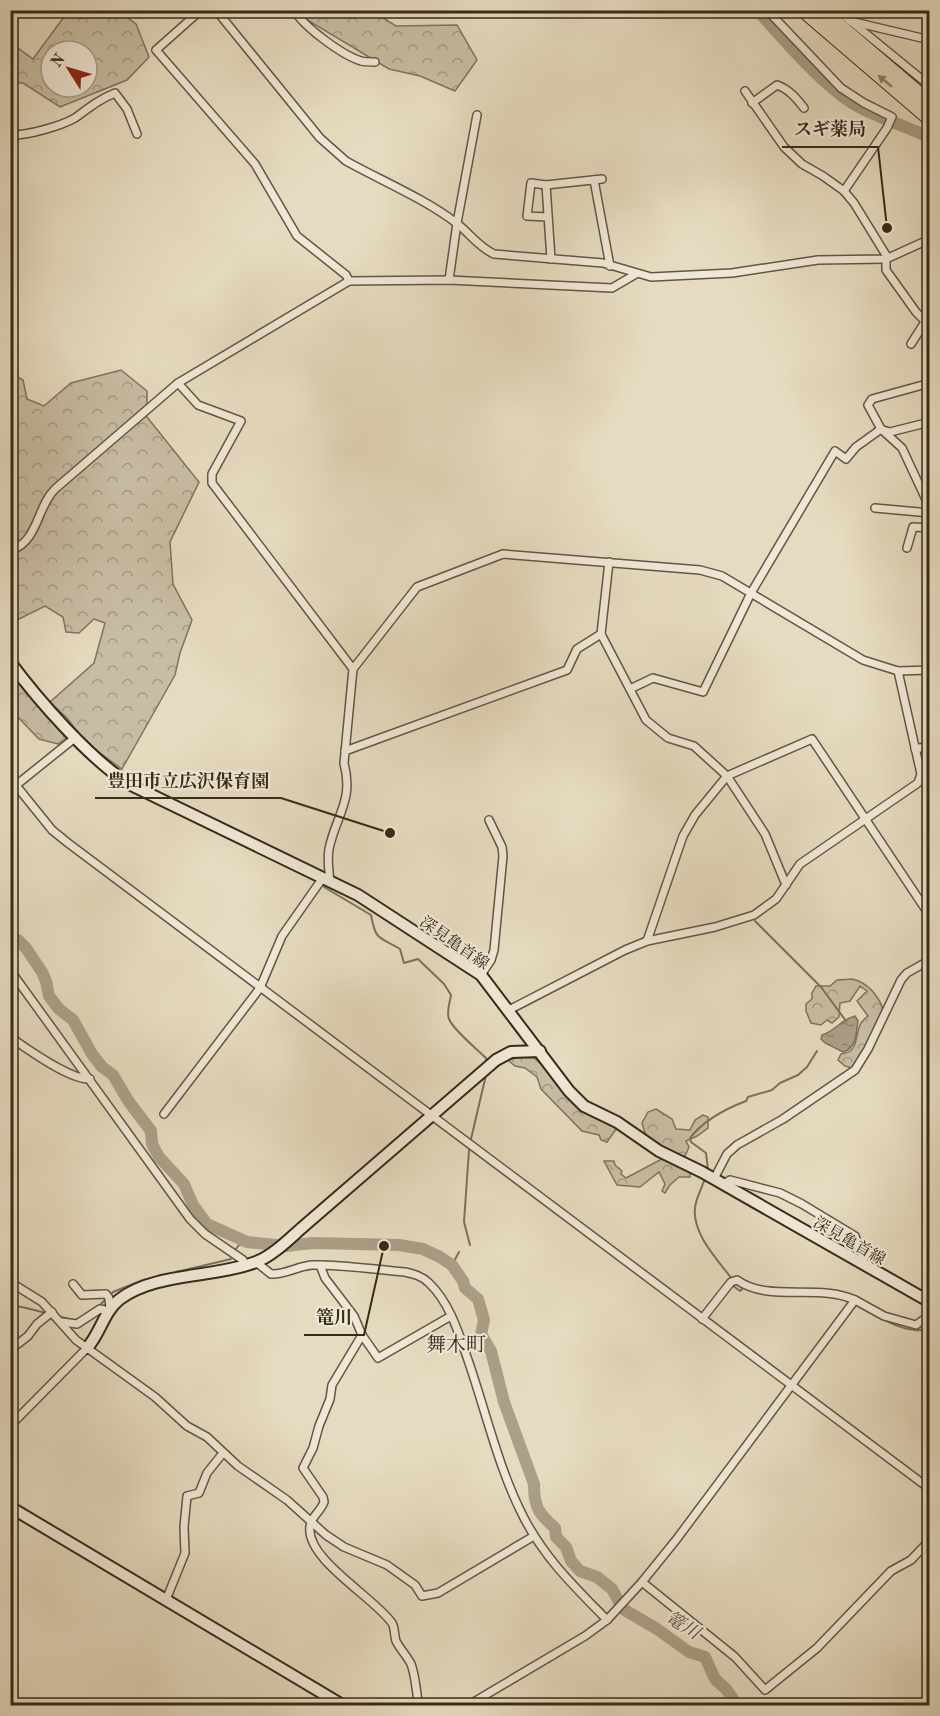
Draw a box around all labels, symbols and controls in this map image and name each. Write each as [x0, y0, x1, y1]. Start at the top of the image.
north arrow [39, 39, 99, 99]
text: N [49, 51, 69, 71]
one-way arrow [878, 75, 893, 88]
callout: スギ薬局 [782, 111, 878, 147]
text: スギ薬局 [794, 119, 866, 139]
callout: 豊田市立広沢保育園 [95, 762, 281, 798]
text: 豊田市立広沢保育園 [107, 771, 269, 791]
street label: 深見亀首線 [416, 912, 492, 973]
street label: 深見亀首線 [810, 1213, 889, 1269]
callout: 篭川 [304, 1299, 364, 1335]
text: 篭川 [316, 1307, 352, 1327]
district label: 舞木町 [426, 1334, 486, 1356]
water label: 篭川 [662, 1607, 705, 1644]

